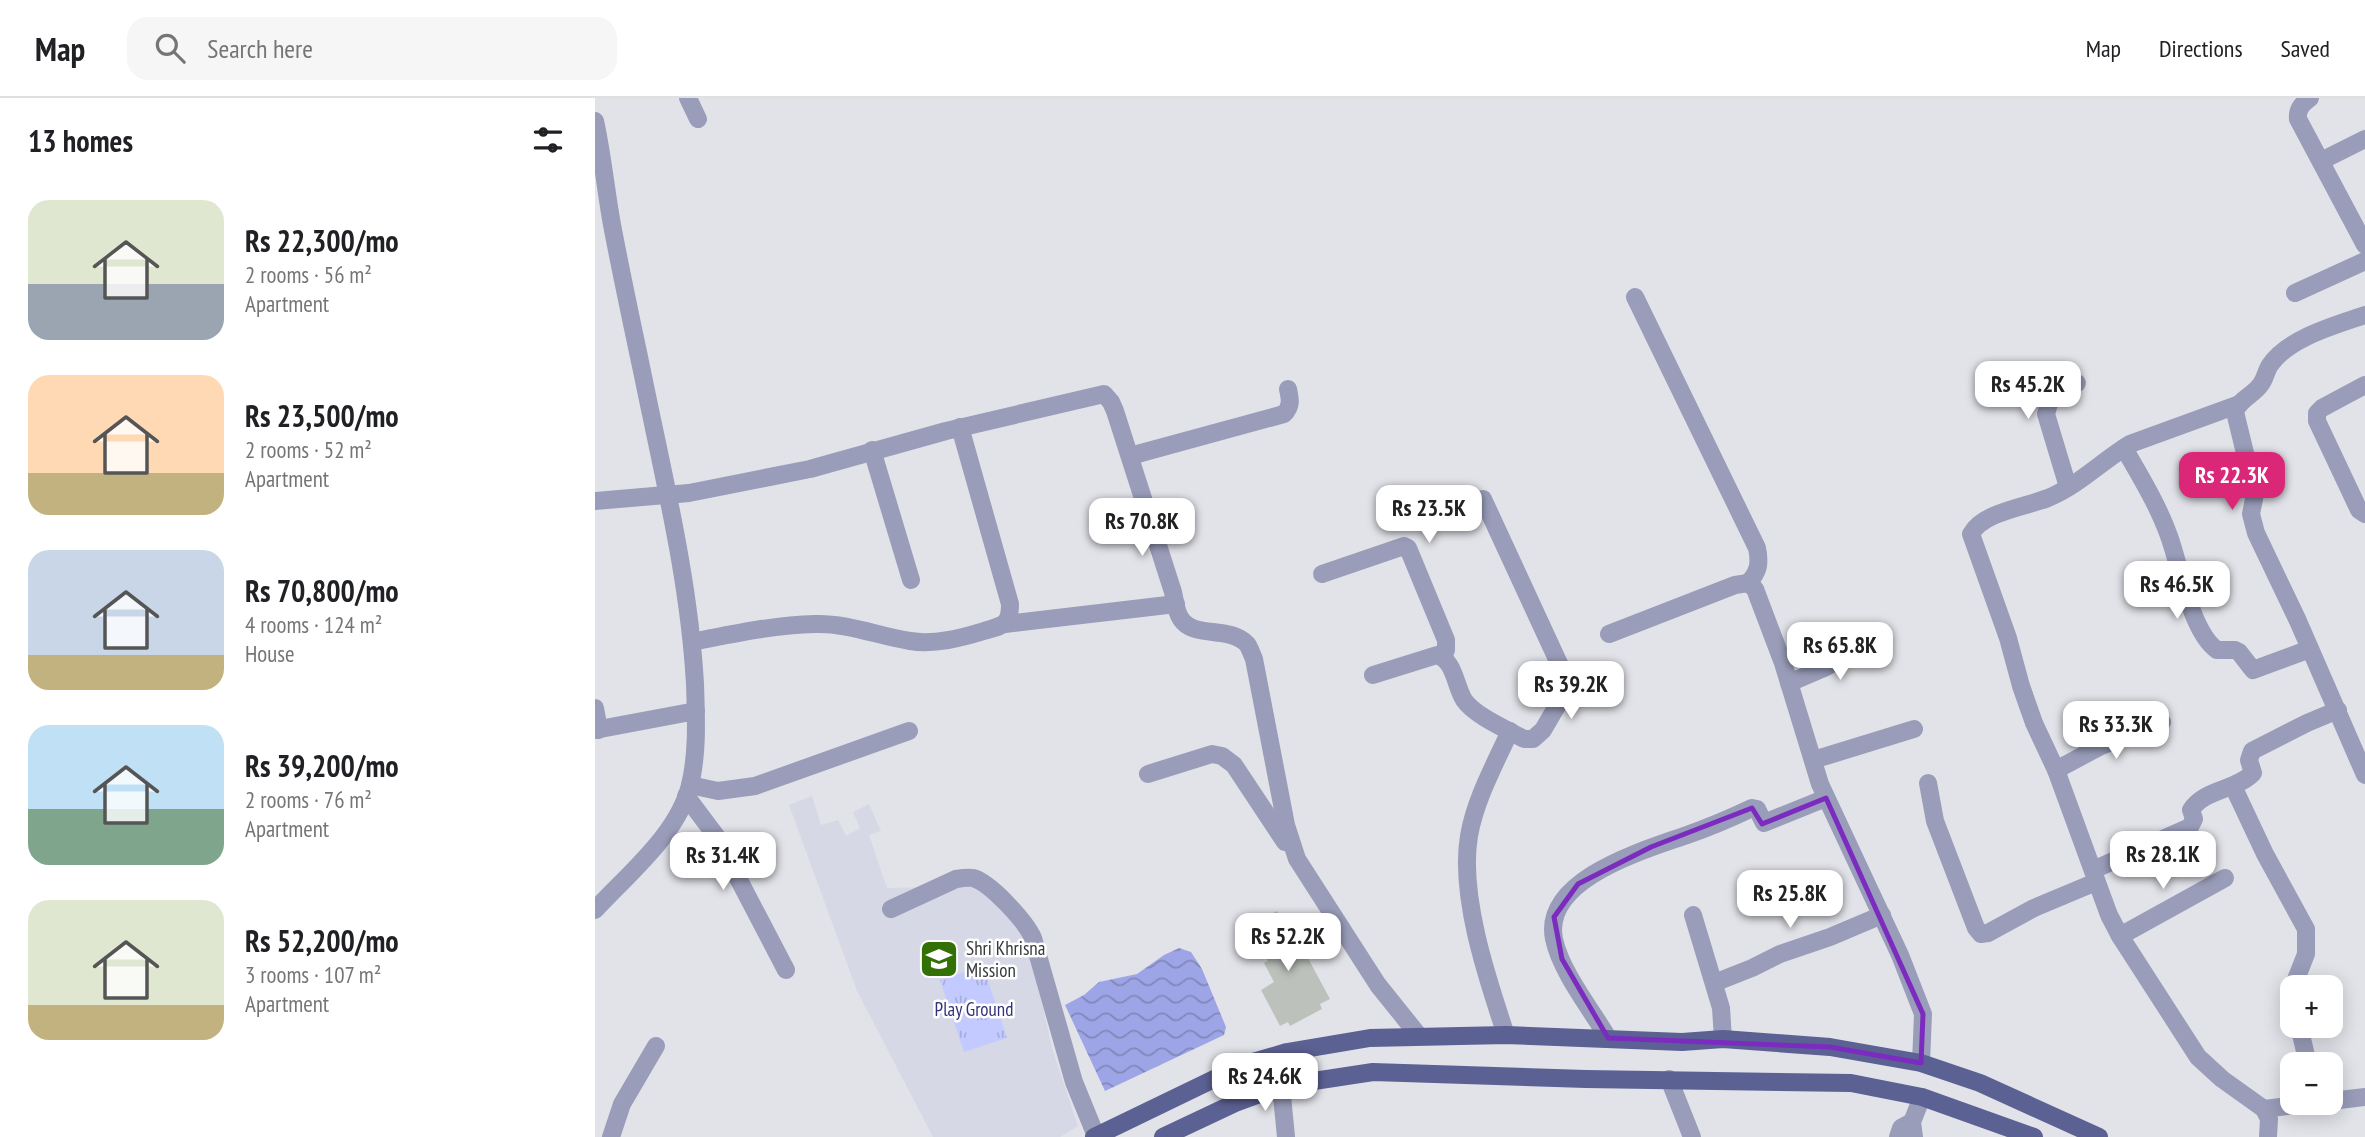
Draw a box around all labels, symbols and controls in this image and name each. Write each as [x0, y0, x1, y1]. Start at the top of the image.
search box [127, 17, 617, 80]
text: Map [35, 27, 85, 70]
icon: search [151, 29, 189, 67]
text: Search here [207, 32, 313, 65]
text: Map [2086, 33, 2121, 64]
text: Directions [2159, 33, 2243, 64]
text: Saved [2281, 33, 2330, 64]
text: 13 homes [28, 121, 133, 160]
icon: filters [529, 121, 567, 159]
text: Rs 22,300/mo [245, 221, 399, 260]
icon: home [84, 228, 168, 312]
text: 2 rooms · 56 m² [245, 260, 372, 289]
text: Apartment [245, 289, 329, 318]
pin: Rs 45.2K [1956, 362, 2100, 421]
text: Rs 45.2K [1991, 369, 2065, 398]
text: Rs 23,500/mo [245, 396, 399, 435]
icon: home [84, 403, 168, 487]
text: 2 rooms · 52 m² [245, 435, 372, 464]
pin: Rs 22.3K [2160, 452, 2304, 512]
text: Rs 22.3K [2195, 460, 2269, 489]
text: Apartment [245, 464, 329, 493]
pin: Rs 23.5K [1357, 486, 1501, 545]
text: Rs 23.5K [1392, 493, 1466, 522]
pin: Rs 70.8K [1070, 498, 1214, 558]
text: Rs 70.8K [1105, 506, 1179, 535]
pin: Rs 46.5K [2105, 561, 2249, 621]
text: Rs 46.5K [2140, 569, 2214, 598]
text: Rs 70,800/mo [245, 571, 399, 610]
icon: home [84, 578, 168, 662]
text: 4 rooms · 124 m² [245, 610, 382, 639]
pin: Rs 65.8K [1768, 622, 1912, 682]
text: Rs 65.8K [1803, 630, 1877, 659]
text: House [245, 639, 295, 668]
pin: Rs 39.2K [1499, 662, 1643, 721]
text: Rs 39.2K [1534, 669, 1608, 698]
pin: Rs 33.3K [2044, 702, 2188, 761]
text: Rs 33.3K [2079, 709, 2153, 738]
text: Rs 39,200/mo [245, 746, 399, 785]
icon: home [84, 753, 168, 837]
text: 2 rooms · 76 m² [245, 785, 372, 814]
text: Apartment [245, 814, 329, 843]
pin: Rs 31.4K [651, 832, 795, 892]
pin: Rs 28.1K [2091, 832, 2235, 891]
text: Rs 28.1K [2126, 839, 2200, 868]
text: Rs 31.4K [686, 840, 760, 869]
pin: Rs 25.8K [1718, 870, 1862, 930]
text: Rs 25.8K [1753, 878, 1827, 907]
pin: Rs 52.2K [1216, 914, 1360, 973]
text: Rs 52,200/mo [245, 921, 399, 960]
text: Rs 52.2K [1251, 921, 1325, 950]
icon: home [84, 928, 168, 1012]
place label: Shri Khrisna Mission [966, 936, 1045, 982]
school or university icon: Shri Khrisna Mission [918, 938, 960, 980]
text: 3 rooms · 107 m² [245, 960, 381, 989]
map controls [2280, 975, 2343, 1115]
button: + [2280, 975, 2343, 1038]
text: Apartment [245, 989, 329, 1018]
park label: Play Ground [935, 997, 1013, 1021]
button: − [2280, 1052, 2343, 1115]
pin: Rs 24.6K [1193, 1054, 1337, 1113]
text: Rs 24.6K [1228, 1061, 1302, 1090]

